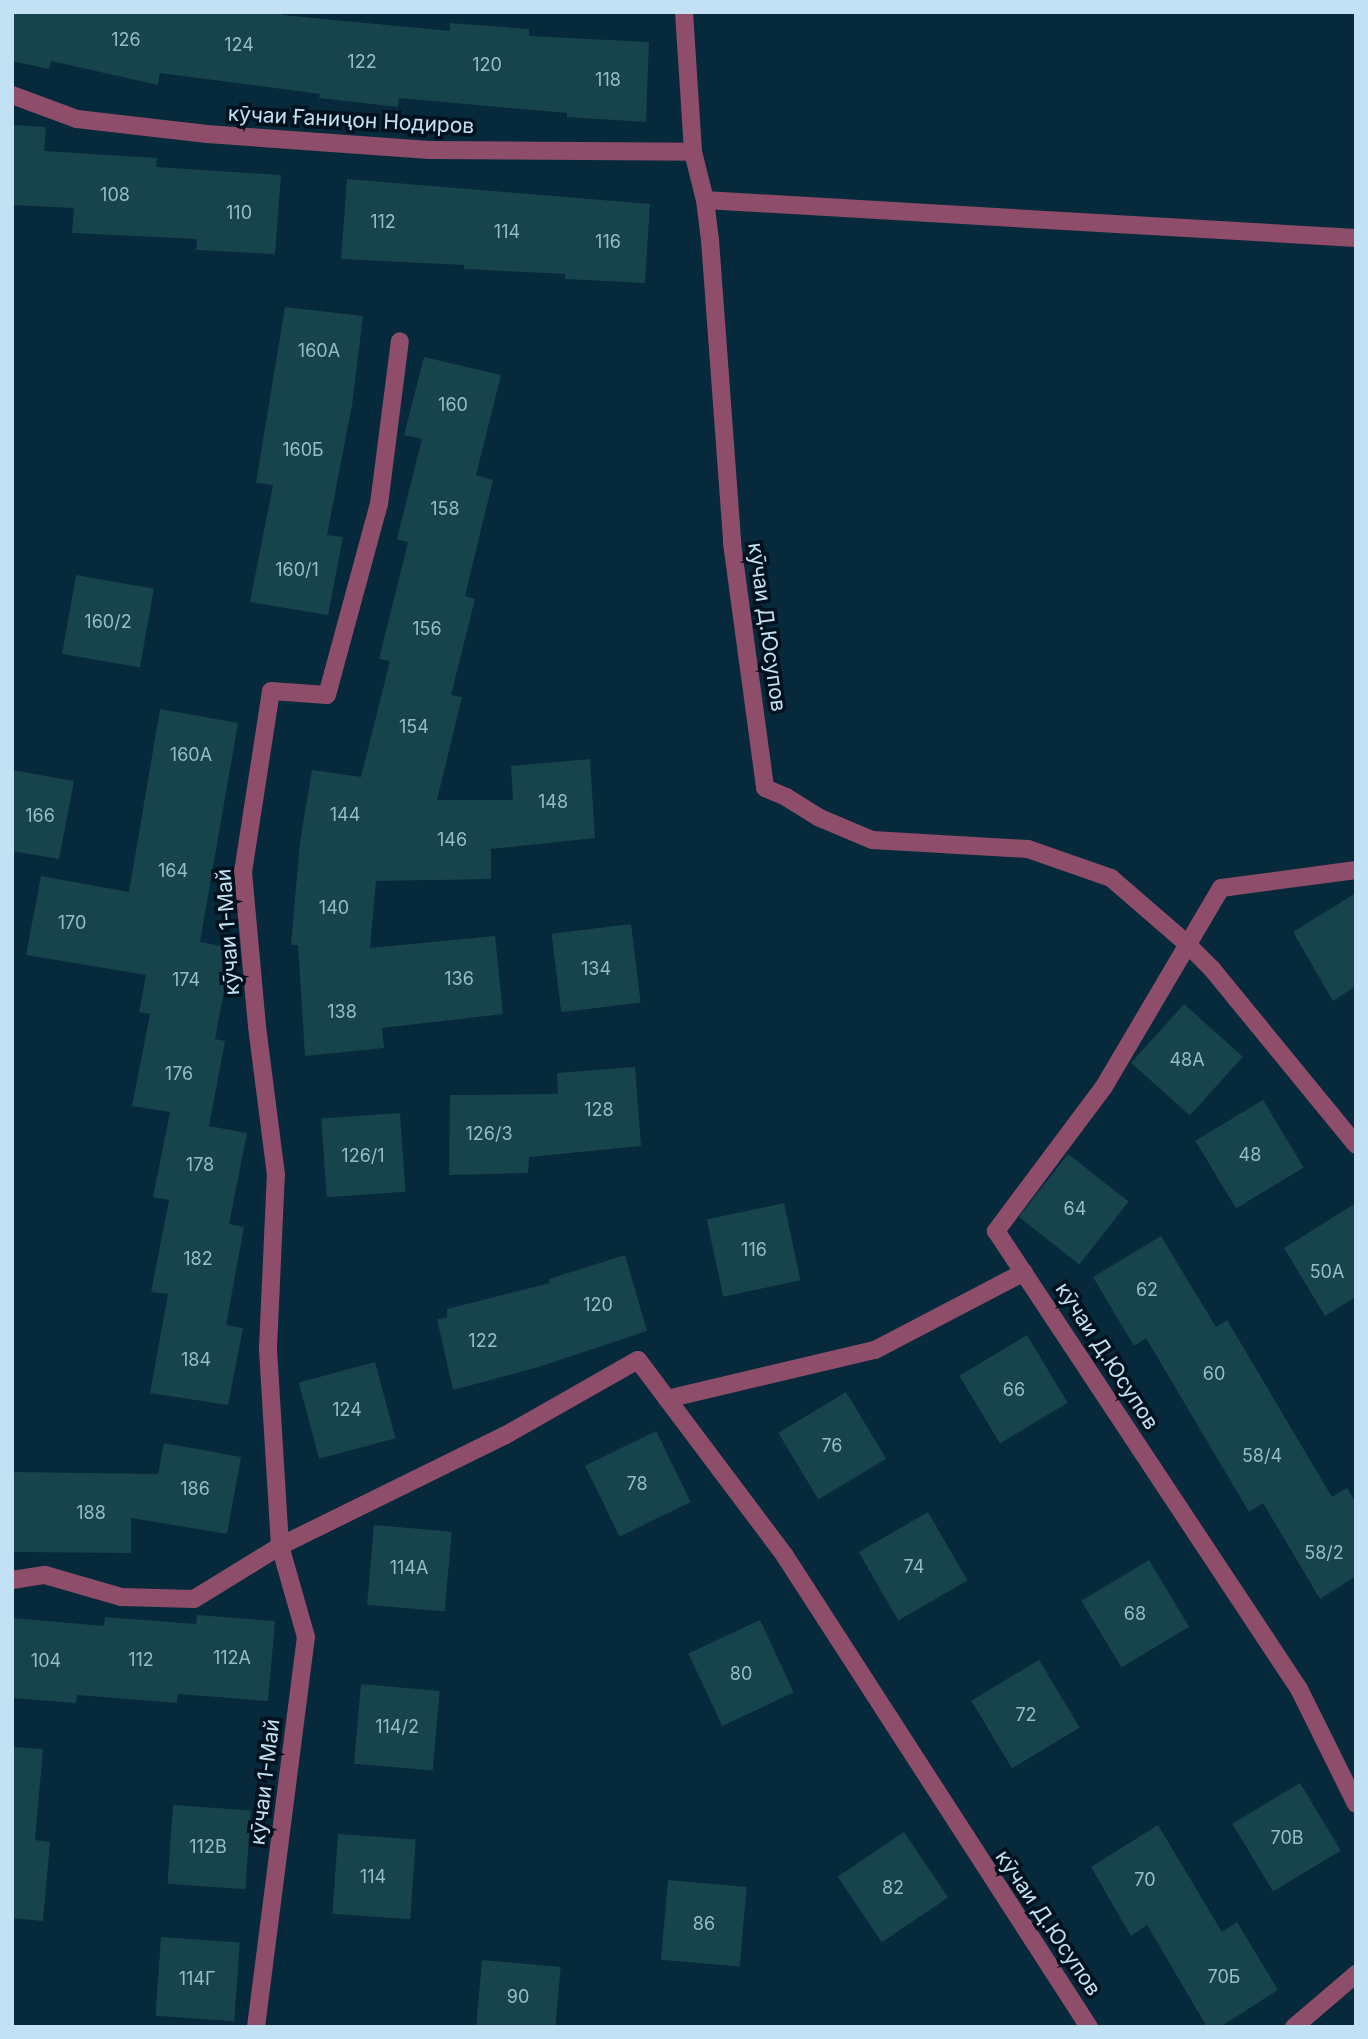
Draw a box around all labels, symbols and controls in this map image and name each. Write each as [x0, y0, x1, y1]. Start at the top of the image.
house number: 126 [111, 29, 141, 51]
house number: 124 [224, 34, 254, 56]
house number: 122 [347, 51, 377, 73]
house number: 120 [472, 54, 502, 76]
house number: 118 [595, 69, 621, 91]
street label: кӯчаи Ғаниҷон Нодиров [227, 101, 475, 139]
house number: 108 [100, 184, 130, 206]
house number: 110 [226, 202, 252, 224]
house number: 112 [370, 211, 396, 233]
house number: 114 [494, 221, 520, 243]
house number: 116 [595, 231, 621, 253]
house number: 160А [298, 340, 340, 362]
house number: 160 [438, 394, 468, 416]
house number: 160Б [282, 439, 324, 461]
house number: 158 [430, 498, 460, 520]
street label: кӯчаи Д.Юсупов [743, 541, 791, 713]
house number: 160/1 [275, 559, 319, 581]
house number: 160/2 [84, 611, 132, 633]
house number: 156 [412, 618, 442, 640]
house number: 154 [399, 716, 429, 738]
house number: 160А [170, 744, 212, 766]
house number: 148 [538, 791, 568, 813]
house number: 144 [330, 804, 360, 826]
house number: 166 [25, 805, 55, 827]
house number: 146 [437, 829, 467, 851]
house number: 164 [158, 860, 188, 882]
street label: кӯчаи 1-Май [211, 868, 245, 996]
house number: 140 [319, 897, 349, 919]
house number: 170 [58, 912, 86, 934]
house number: 134 [581, 958, 611, 980]
house number: 136 [444, 968, 474, 990]
house number: 174 [172, 969, 200, 991]
house number: 138 [327, 1001, 357, 1023]
house number: 48А [1169, 1049, 1205, 1071]
house number: 176 [165, 1063, 193, 1085]
house number: 128 [584, 1099, 614, 1121]
house number: 126/3 [465, 1123, 513, 1145]
house number: 48 [1239, 1144, 1261, 1166]
house number: 126/1 [341, 1145, 385, 1167]
house number: 178 [186, 1154, 214, 1176]
house number: 64 [1064, 1198, 1086, 1220]
house number: 116 [741, 1239, 767, 1261]
house number: 182 [183, 1248, 213, 1270]
house number: 50А [1310, 1261, 1344, 1283]
street label: кӯчаи Д.Юсупов [1050, 1278, 1164, 1434]
house number: 62 [1136, 1279, 1158, 1301]
house number: 120 [583, 1294, 613, 1316]
house number: 122 [468, 1330, 498, 1352]
house number: 184 [181, 1349, 211, 1371]
house number: 60 [1203, 1363, 1225, 1385]
house number: 66 [1003, 1379, 1025, 1401]
house number: 124 [332, 1399, 362, 1421]
house number: 76 [821, 1435, 843, 1457]
house number: 58/4 [1242, 1445, 1282, 1467]
house number: 78 [626, 1473, 648, 1495]
house number: 186 [180, 1478, 210, 1500]
house number: 188 [76, 1502, 106, 1524]
house number: 58/2 [1304, 1542, 1344, 1564]
house number: 74 [904, 1556, 924, 1578]
house number: 114А [390, 1557, 428, 1579]
house number: 68 [1124, 1603, 1146, 1625]
house number: 112А [213, 1647, 251, 1669]
house number: 112 [128, 1649, 154, 1671]
house number: 104 [31, 1650, 61, 1672]
house number: 80 [730, 1663, 752, 1685]
house number: 72 [1015, 1704, 1037, 1726]
house number: 114/2 [375, 1716, 419, 1738]
street label: кӯчаи 1-Май [245, 1718, 285, 1846]
house number: 70В [1270, 1827, 1304, 1849]
house number: 112В [189, 1836, 227, 1858]
street label: кӯчаи Д.Юсупов [990, 1845, 1106, 2001]
house number: 114 [360, 1866, 386, 1888]
house number: 70 [1134, 1869, 1156, 1891]
house number: 82 [882, 1877, 904, 1899]
house number: 86 [693, 1913, 715, 1935]
house number: 70Б [1208, 1966, 1240, 1988]
house number: 114Г [179, 1968, 215, 1990]
house number: 90 [507, 1986, 529, 2008]

